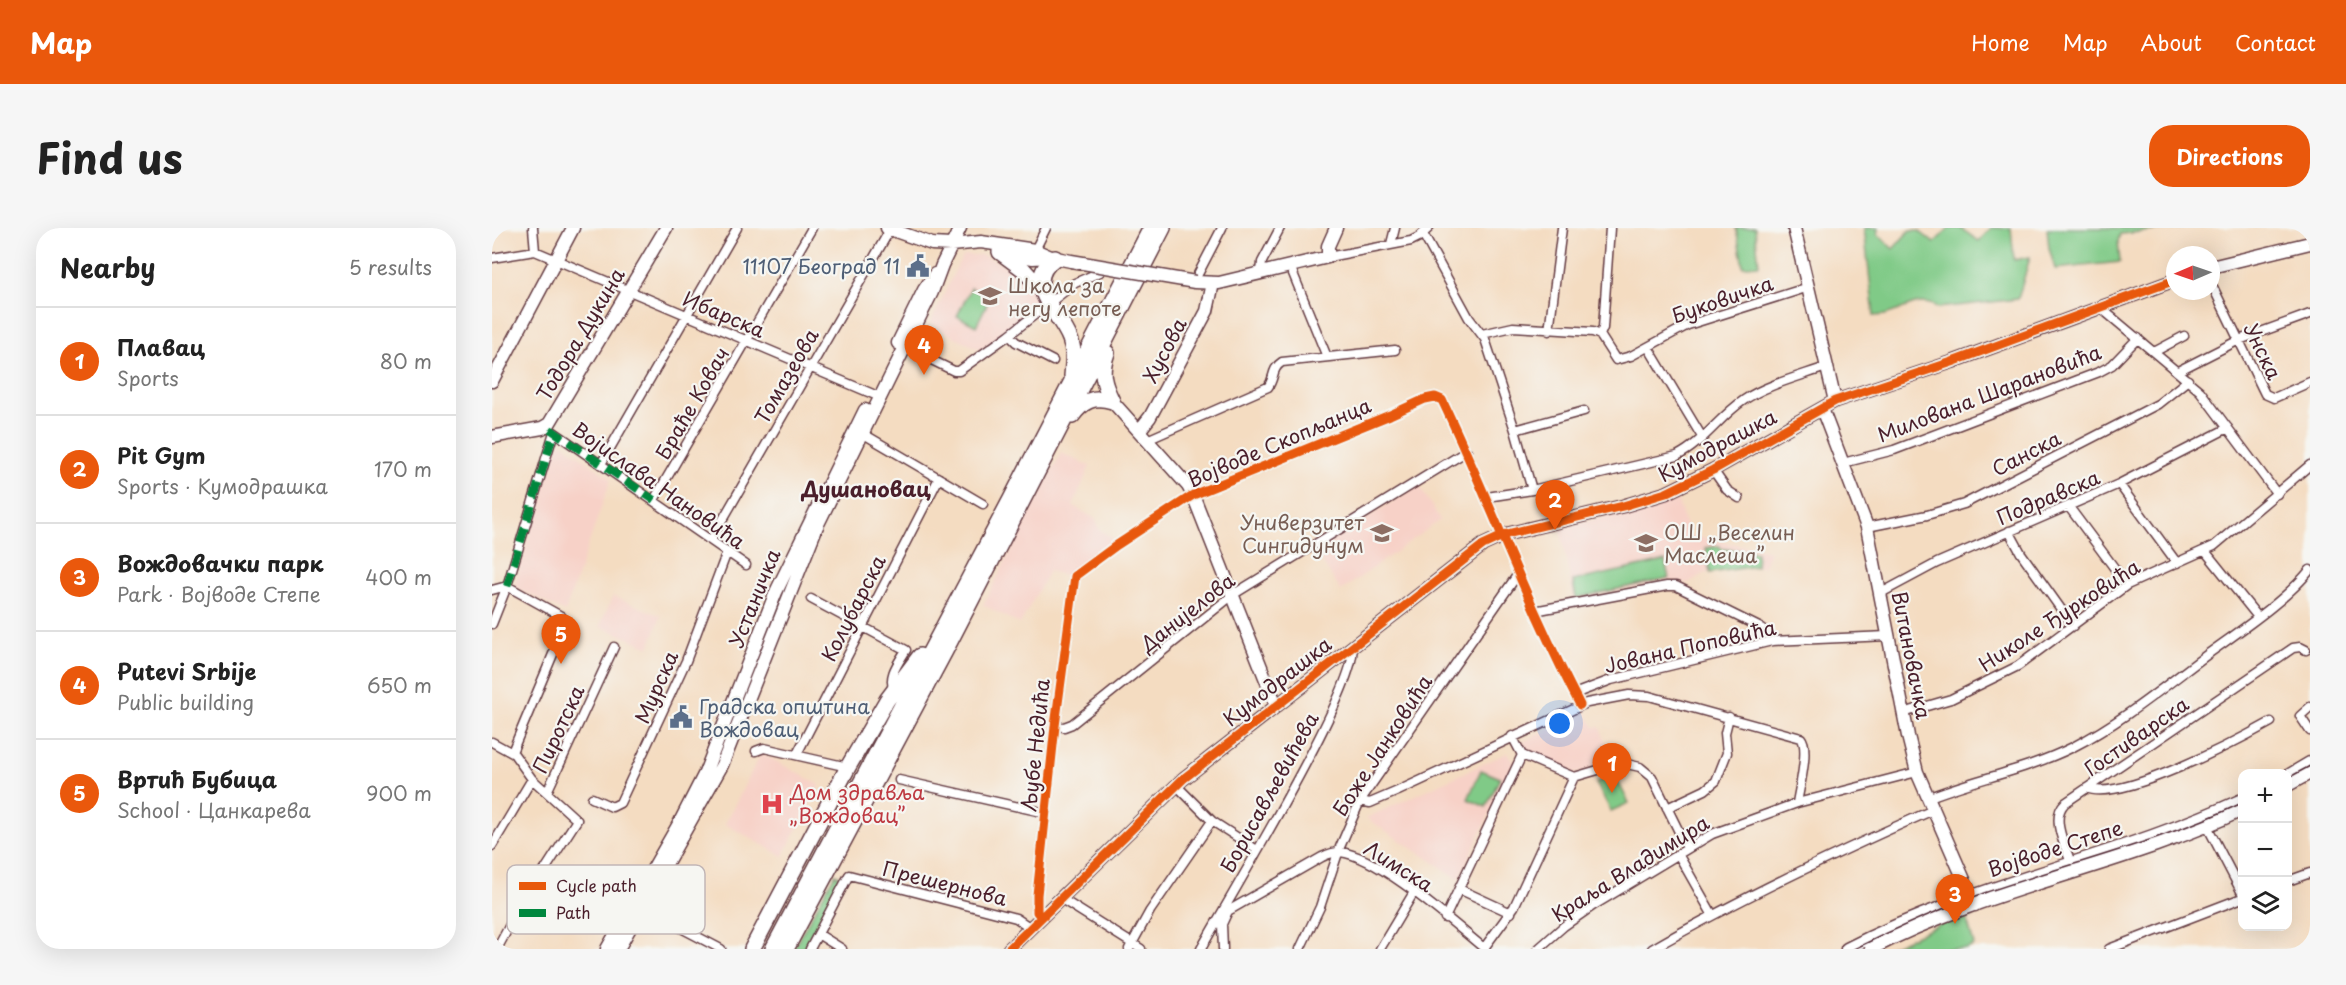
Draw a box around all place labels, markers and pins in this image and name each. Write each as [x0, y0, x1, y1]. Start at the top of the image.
place label: 11107 Београд 11 [742, 251, 900, 281]
public building icon: 11107 Београд 11 [905, 253, 931, 279]
place label: Школа за негу лепоте [1008, 270, 1122, 323]
school or university icon: Школа за негу лепоте [977, 283, 1003, 309]
pin: 4 [904, 326, 944, 375]
pin: 2 [1536, 480, 1574, 530]
place label: Универзитет Сингидунум [1240, 507, 1364, 560]
place label: ОШ „Веселин Маслеша” [1664, 517, 1795, 570]
school or university icon: Универзитет Сингидунум [1369, 520, 1395, 546]
school or university icon: ОШ „Веселин Маслеша” [1633, 530, 1659, 556]
pin: 5 [542, 614, 580, 664]
place label: Градска општина Вождовац [699, 691, 870, 744]
public building icon: Градска општина Вождовац [668, 704, 694, 730]
pin: 1 [1592, 744, 1632, 793]
place label: Дом здравља „Вождовац” [789, 777, 925, 830]
hospital icon: Дом здравља „Вождовац” [759, 791, 785, 817]
pin: 3 [1936, 874, 1974, 924]

